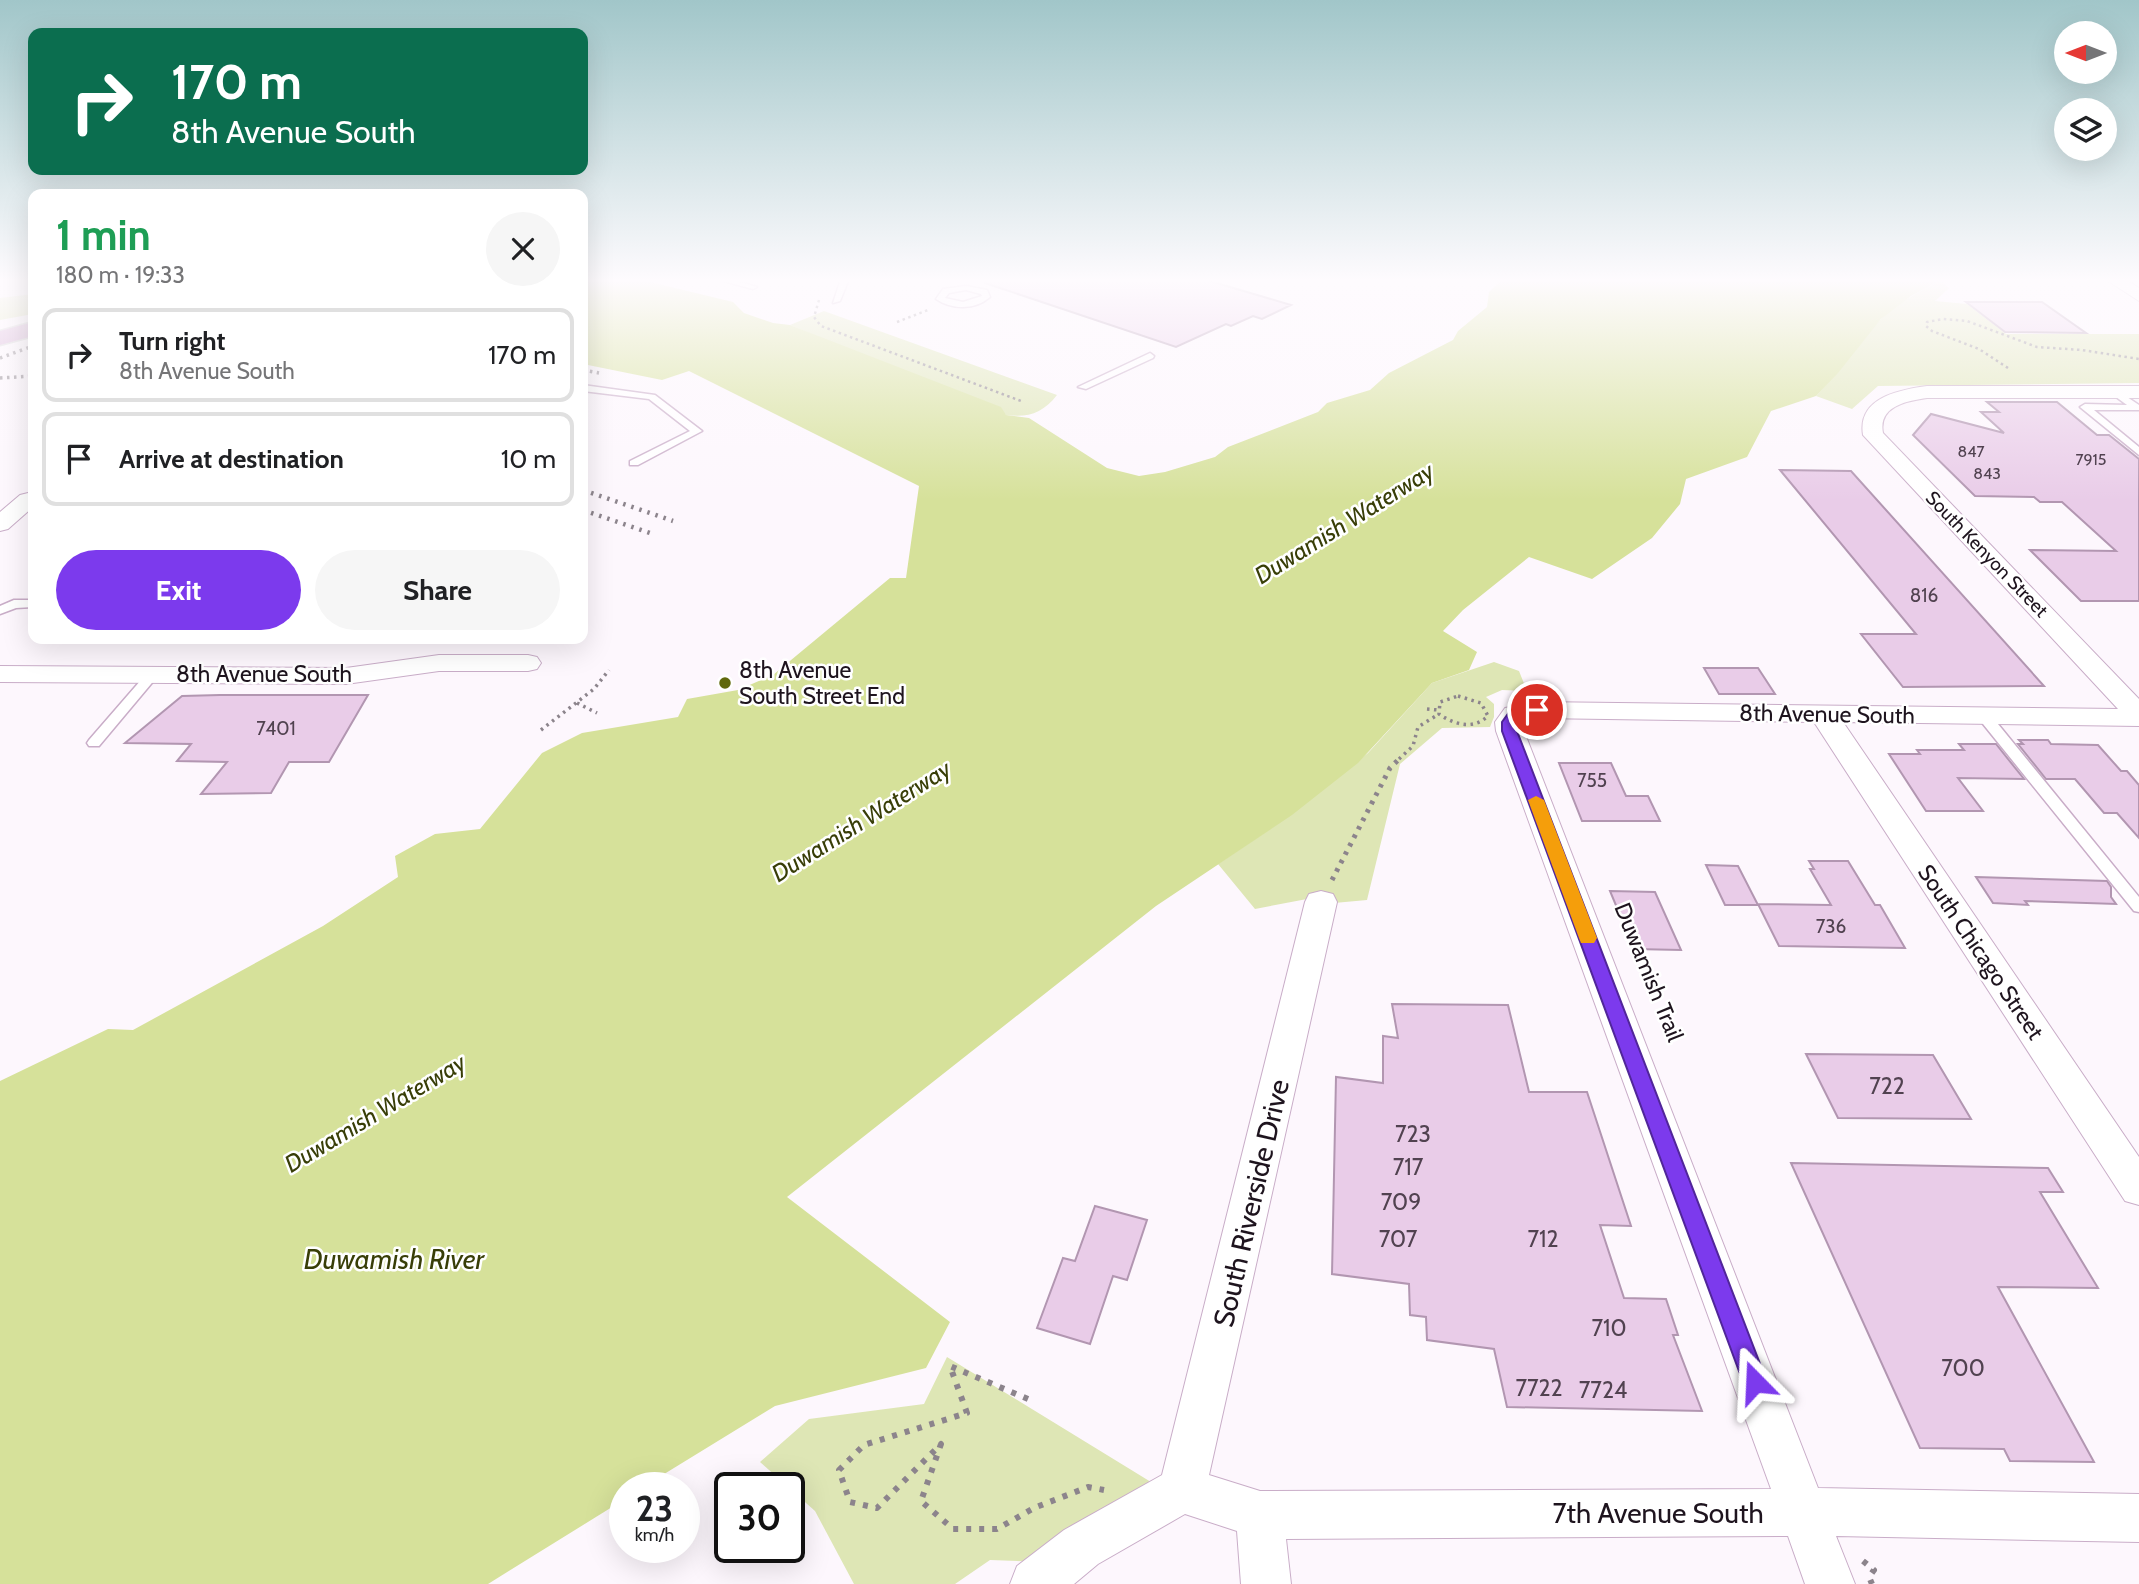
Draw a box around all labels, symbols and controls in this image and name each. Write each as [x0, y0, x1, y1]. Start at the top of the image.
north arrow [2054, 21, 2118, 84]
map controls [2054, 21, 2117, 161]
text: 170 m [171, 52, 302, 111]
icon: right [56, 56, 147, 147]
button: layers [2054, 98, 2117, 161]
text: 8th Avenue South [171, 112, 416, 151]
text: 1 min [56, 209, 151, 261]
button: close [486, 212, 560, 286]
text: 180 m · 19:33 [56, 261, 185, 289]
text: Turn right [119, 325, 225, 357]
icon: right [60, 336, 98, 374]
text: 170 m [488, 339, 556, 371]
text: 8th Avenue South [119, 357, 295, 385]
icon: arrive [60, 440, 98, 478]
house number: 847 [1958, 442, 1985, 461]
text: Arrive at destination [119, 443, 344, 475]
text: 10 m [501, 443, 556, 475]
house number: 7915 [2075, 450, 2107, 469]
water label: Duwamish Waterway [1249, 456, 1440, 590]
house number: 843 [1973, 464, 2001, 483]
street label: South Kenyon Street [1921, 486, 2053, 622]
button: Exit [56, 550, 301, 630]
button: Share [315, 550, 560, 630]
house number: 816 [1910, 584, 1938, 607]
place label: 8th Avenue South Street End [739, 656, 905, 710]
street label: 8th Avenue South [176, 660, 352, 688]
marker: 8th Avenue South Street End [717, 675, 733, 691]
pin [1507, 680, 1567, 740]
icon: arrive [1518, 691, 1556, 729]
street label: 8th Avenue South [1739, 698, 1915, 730]
house number: 7401 [256, 717, 296, 740]
water label: Duwamish Waterway [766, 754, 957, 888]
house number: 755 [1577, 769, 1607, 792]
street label: South Chicago Street [1912, 859, 2050, 1045]
street label: Duwamish Trail [1608, 899, 1690, 1046]
house number: 736 [1816, 915, 1846, 938]
water label: Duwamish Waterway [279, 1047, 472, 1178]
house number: 722 [1869, 1072, 1905, 1100]
street label: South Riverside Drive [1206, 1076, 1296, 1330]
house number: 723 [1395, 1120, 1431, 1148]
house number: 717 [1393, 1153, 1424, 1181]
house number: 709 [1381, 1188, 1421, 1216]
house number: 707 [1379, 1225, 1418, 1253]
house number: 712 [1527, 1225, 1559, 1253]
water label: Duwamish River [304, 1242, 486, 1276]
house number: 710 [1591, 1314, 1627, 1342]
position arrow [1718, 1345, 1792, 1419]
house number: 700 [1941, 1354, 1985, 1382]
house number: 7722 [1515, 1374, 1563, 1402]
house number: 7724 [1579, 1376, 1627, 1404]
speed limit sign: 30 [714, 1472, 805, 1563]
text: 23 [636, 1487, 673, 1530]
street label: 7th Avenue South [1552, 1496, 1764, 1530]
text: km/h [635, 1524, 674, 1546]

